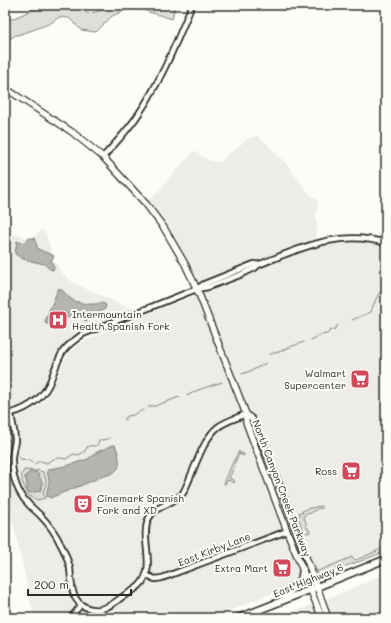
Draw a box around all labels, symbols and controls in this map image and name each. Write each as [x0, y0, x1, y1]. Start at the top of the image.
place label: Intermountain Health Spanish Fork [72, 307, 169, 333]
hospital icon: Intermountain Health Spanish Fork [47, 309, 69, 331]
place label: Walmart Supercenter [284, 366, 346, 392]
supermarket icon: Walmart Supercenter [349, 368, 371, 390]
street label: North Canyon Creek Parkway [249, 418, 315, 558]
supermarket icon: Ross [340, 460, 362, 482]
place label: Ross [315, 464, 337, 478]
place label: Cinemark Spanish Fork and XD [97, 491, 184, 517]
theatre icon: Cinemark Spanish Fork and XD [72, 493, 94, 515]
street label: East Kirby Lane [176, 529, 252, 569]
supermarket icon: Extra Mart [271, 557, 293, 579]
street label: East Highway 6 [271, 560, 345, 600]
place label: Extra Mart [215, 561, 268, 575]
scale bar [28, 571, 131, 597]
text: 200 m [34, 576, 69, 592]

